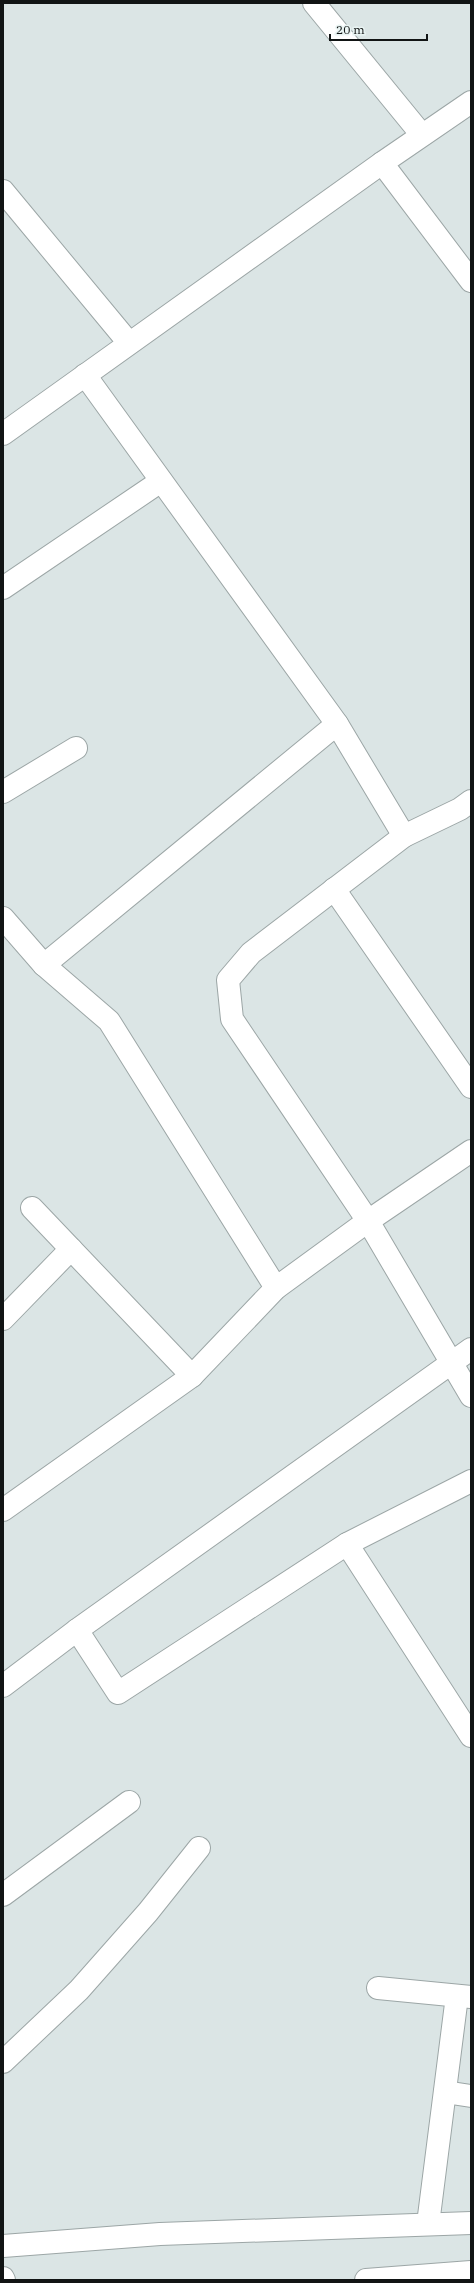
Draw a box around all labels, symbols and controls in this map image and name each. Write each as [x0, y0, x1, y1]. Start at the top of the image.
scale bar [330, 16, 427, 42]
text: 20 m [336, 22, 365, 37]

